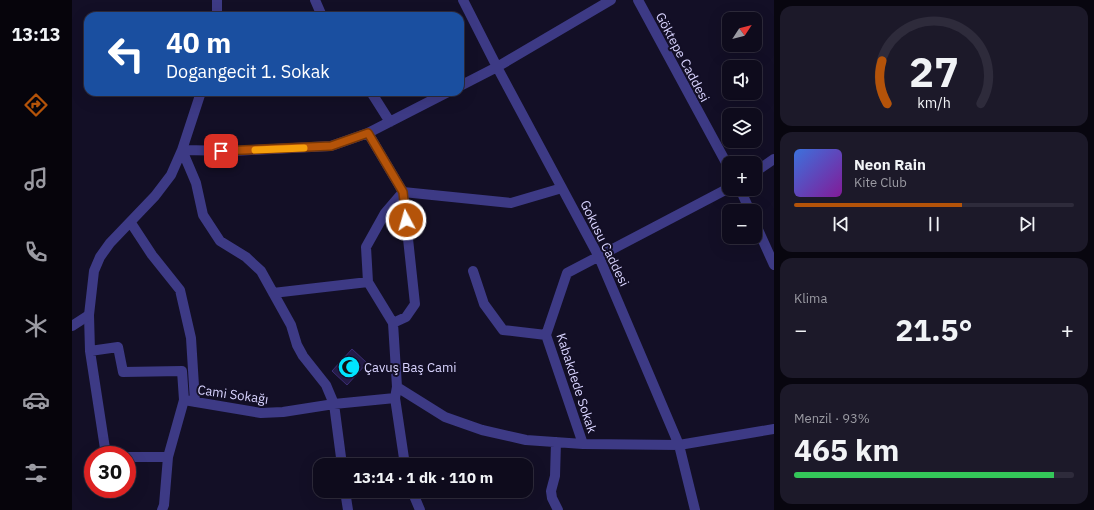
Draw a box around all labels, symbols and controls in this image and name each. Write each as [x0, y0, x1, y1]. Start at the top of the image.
street label: Göktepe Caddesi [652, 9, 713, 105]
north arrow [722, 12, 762, 52]
map controls [722, 12, 762, 244]
text: 13:13 [11, 23, 61, 46]
text: 40 m [166, 24, 231, 61]
icon: left [100, 28, 152, 80]
text: 27 [909, 44, 959, 98]
text: Dogangecit 1. Sokak [166, 60, 330, 83]
button: sound [722, 60, 762, 100]
icon: directions [22, 91, 50, 119]
text: km/h [917, 93, 951, 112]
button: layers [722, 108, 762, 148]
pin [204, 134, 238, 168]
icon: arrive [210, 140, 232, 162]
text: Neon Rain [854, 155, 926, 174]
button: + [722, 156, 762, 196]
icon: music [22, 165, 50, 193]
text: Kite Club [854, 174, 907, 191]
street label: Gokusu Caddesi [576, 197, 633, 289]
position arrow [385, 199, 427, 241]
button: − [722, 204, 762, 244]
icon: previous [830, 213, 852, 235]
icon: pause [923, 213, 945, 235]
icon: next [1016, 213, 1038, 235]
icon: phone [22, 238, 50, 266]
text: Klima [794, 290, 827, 307]
text: 21.5° [895, 310, 973, 349]
icon: climate [22, 312, 50, 340]
text: − [794, 315, 807, 344]
text: + [1061, 315, 1074, 344]
street label: Kabakdede Sokak [552, 331, 601, 435]
mosque icon: Çavuş Baş Cami [336, 354, 362, 380]
place label: Çavuş Baş Cami [364, 359, 457, 376]
street label: Cami Sokağı [196, 381, 269, 408]
icon: car [22, 386, 50, 414]
text: Menzil · 93% [794, 410, 870, 427]
text: 465 km [794, 430, 899, 469]
speed limit sign: 30 [84, 446, 136, 498]
icon: filters [22, 459, 50, 487]
text: 13:14 · 1 dk · 110 m [353, 468, 493, 487]

